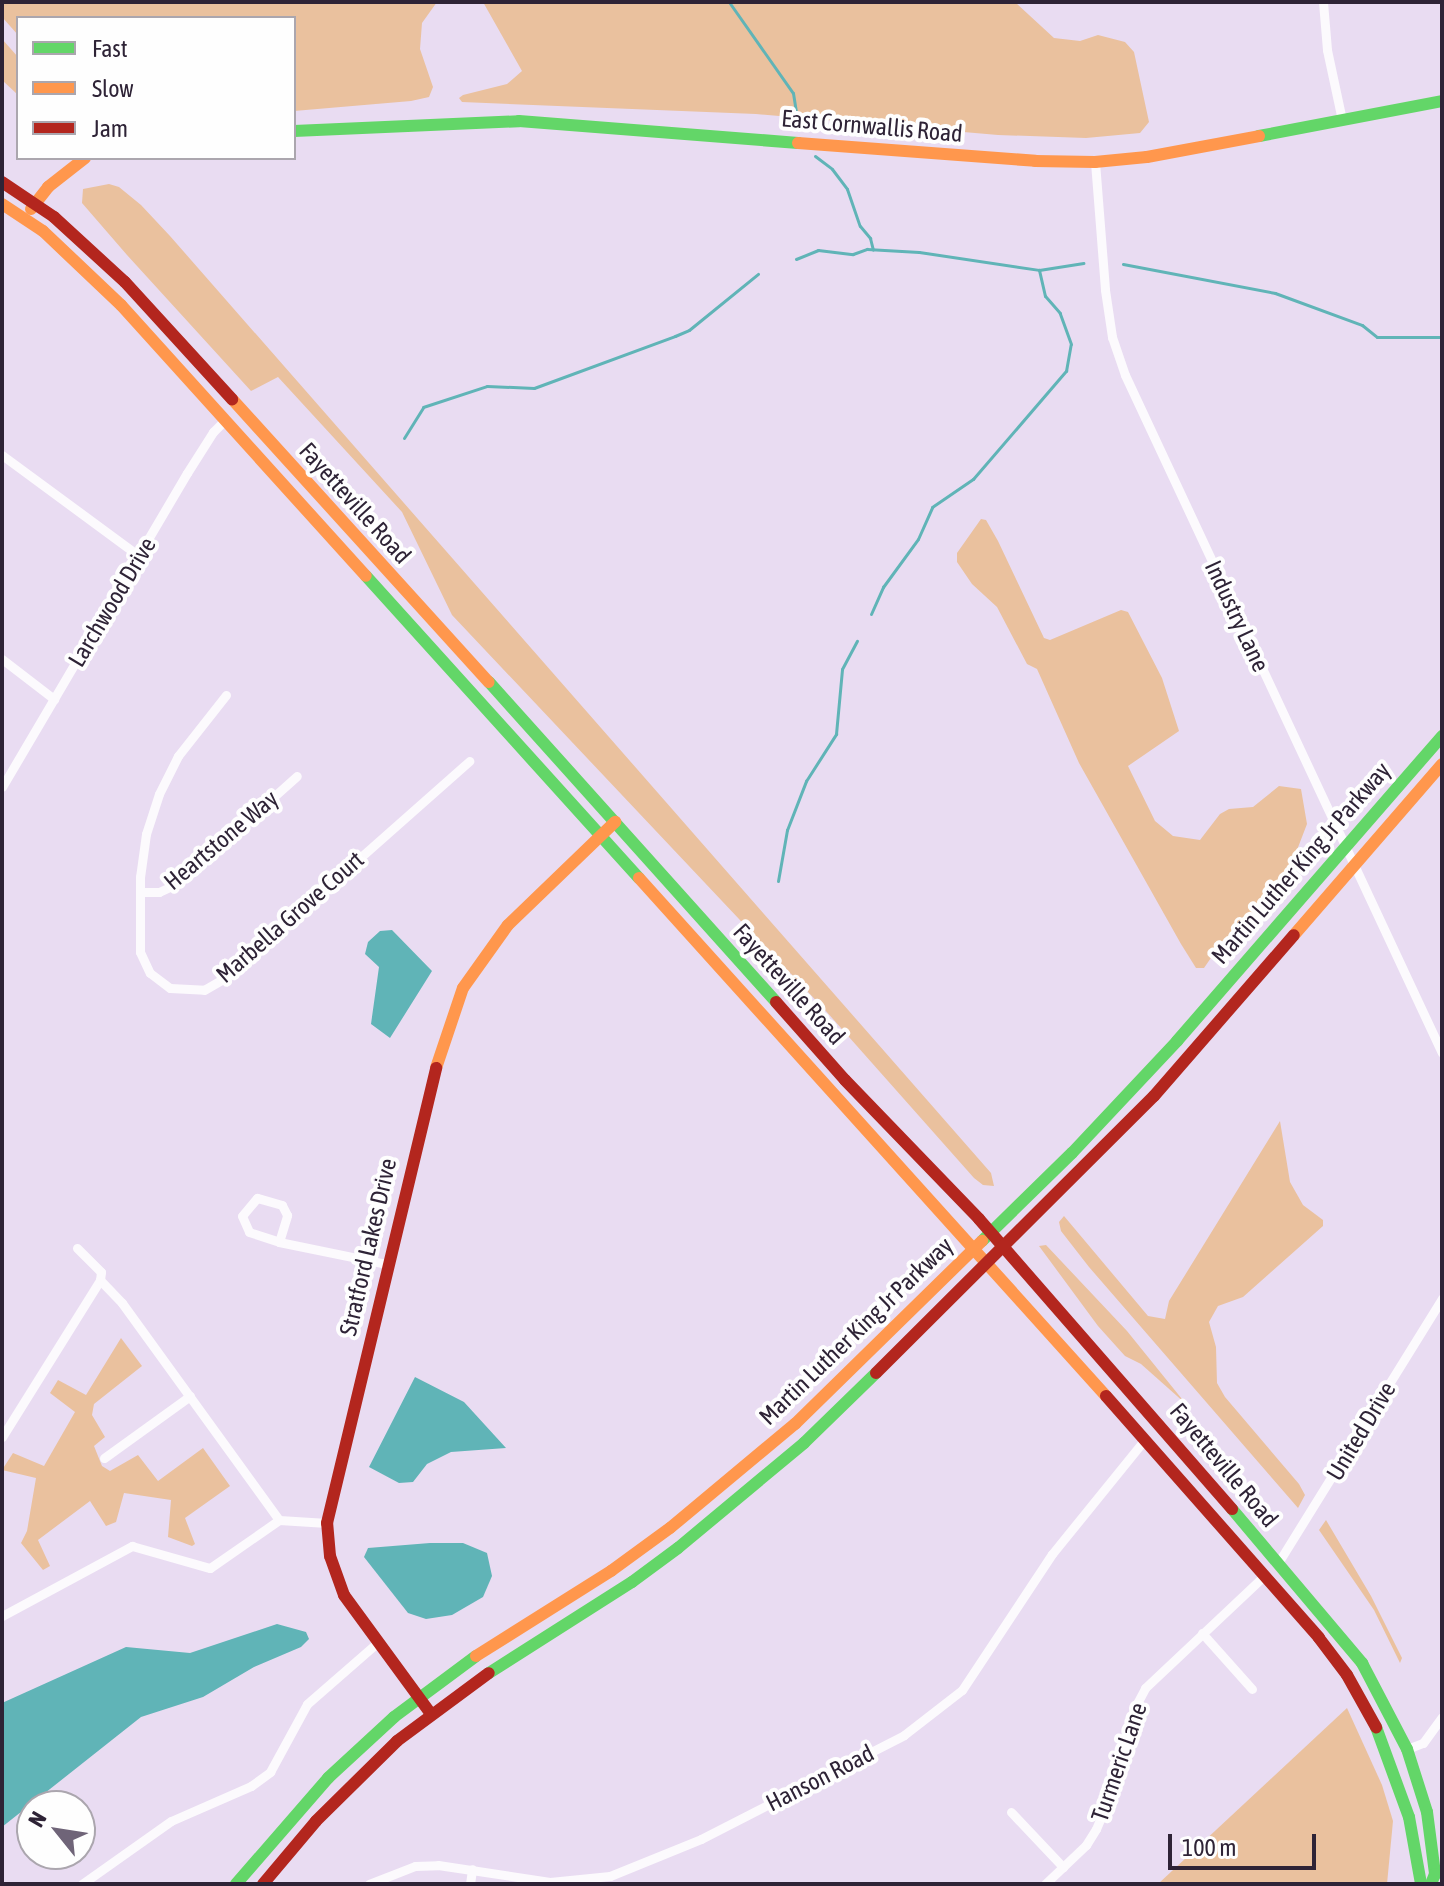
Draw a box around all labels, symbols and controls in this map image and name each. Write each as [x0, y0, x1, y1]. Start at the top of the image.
legend [16, 16, 296, 160]
text: Fast [92, 35, 128, 62]
text: Slow [92, 75, 134, 102]
street label: East Cornwallis Road [780, 104, 964, 148]
text: Jam [92, 115, 128, 142]
street label: Fayetteville Road [293, 437, 417, 569]
street label: Larchwood Drive [62, 532, 162, 672]
street label: Industry Lane [1199, 556, 1275, 676]
street label: Martin Luther King Jr Parkway [1206, 756, 1396, 970]
street label: Heartstone Way [158, 784, 284, 896]
street label: Marbella Grove Court [210, 845, 370, 989]
street label: Fayetteville Road [727, 918, 851, 1050]
street label: Stratford Lakes Drive [334, 1156, 402, 1338]
street label: Martin Luther King Jr Parkway [753, 1231, 959, 1431]
street label: United Drive [1320, 1376, 1402, 1486]
street label: Fayetteville Road [1164, 1397, 1284, 1533]
street label: Turmeric Lane [1085, 1699, 1153, 1825]
street label: Hanson Road [761, 1739, 879, 1817]
north arrow [16, 1790, 96, 1870]
text: N [22, 1807, 51, 1831]
scale bar [1172, 1818, 1320, 1868]
text: 100 m [1182, 1834, 1236, 1861]

